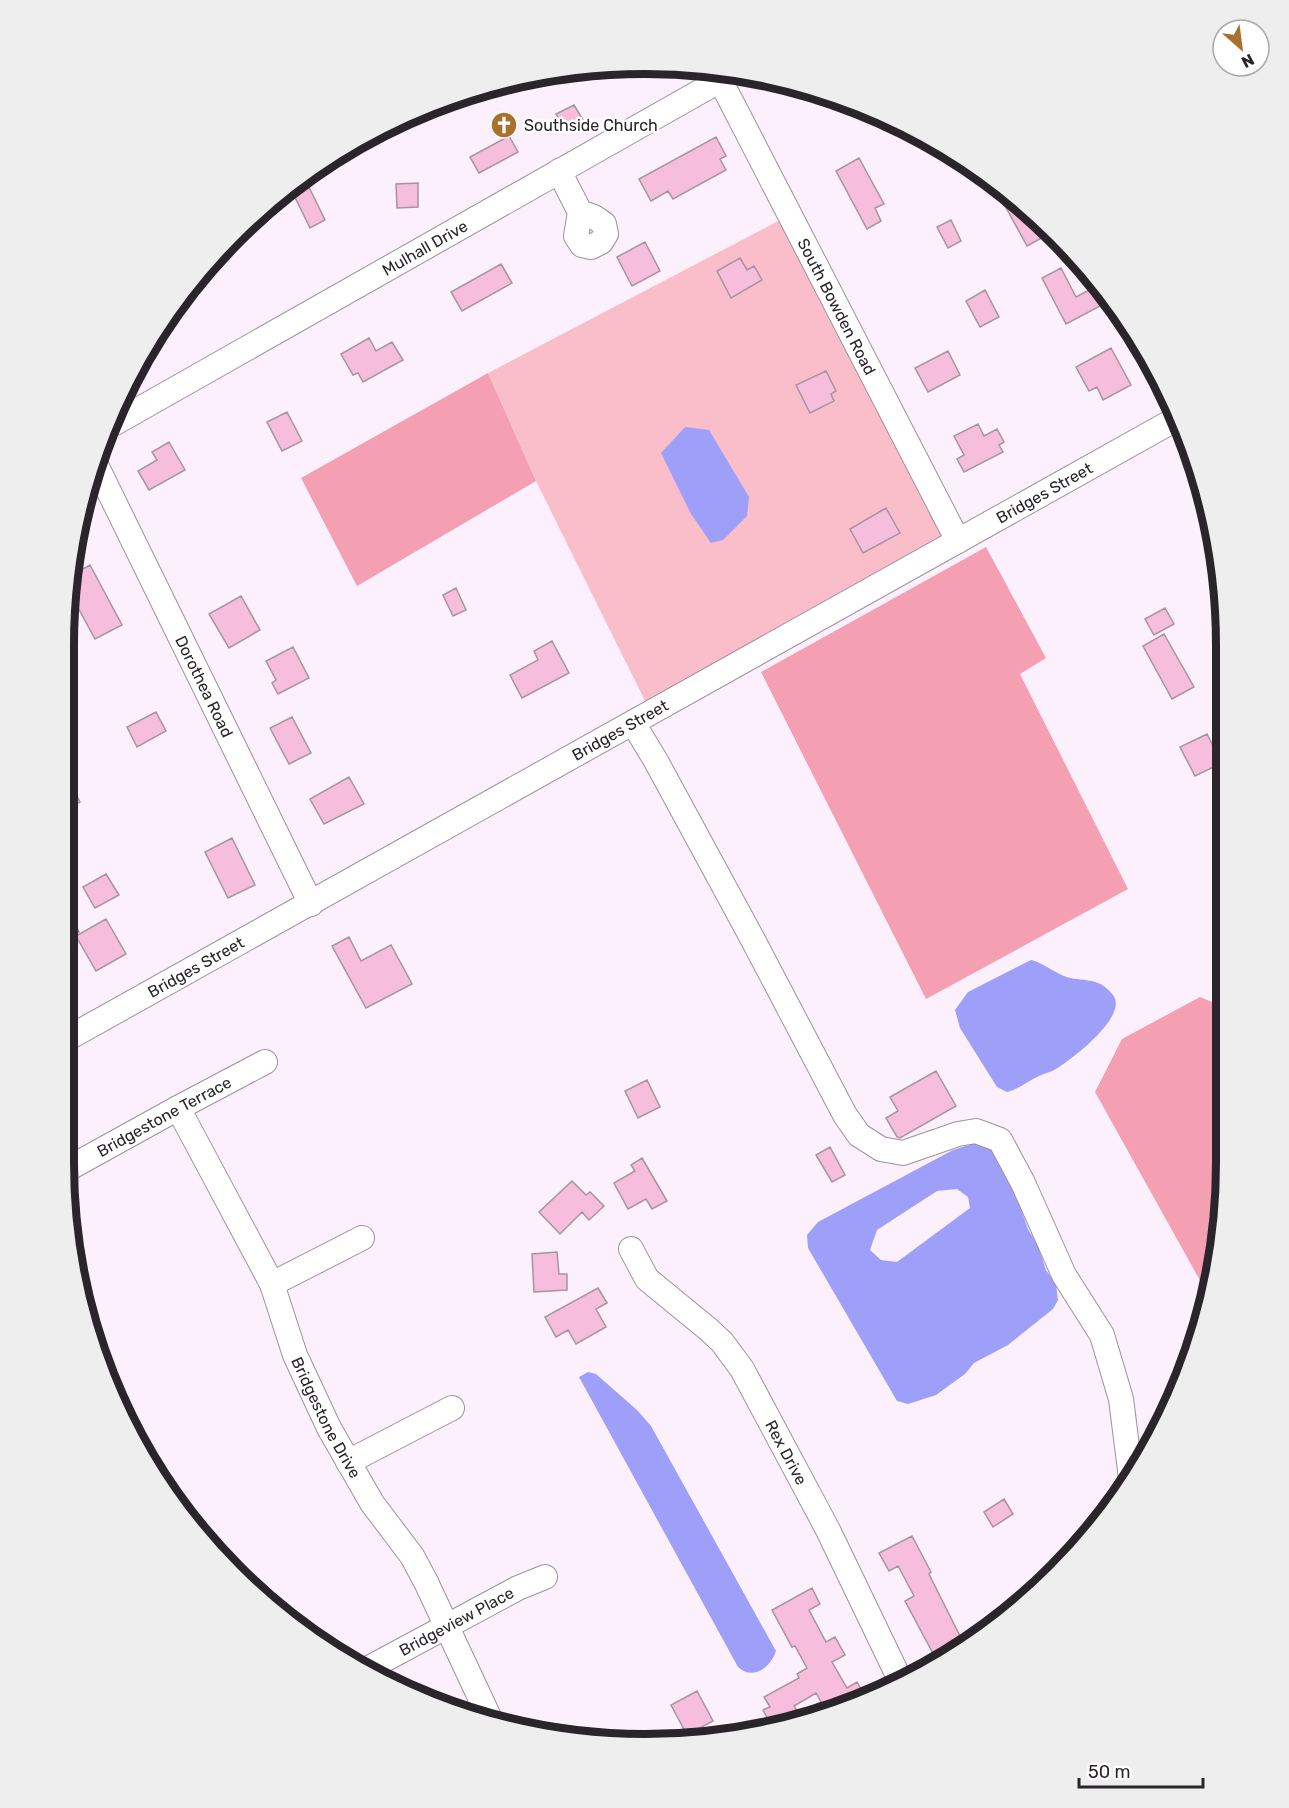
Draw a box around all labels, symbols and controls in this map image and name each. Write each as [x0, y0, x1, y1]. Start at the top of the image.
north arrow [1211, 18, 1271, 78]
text: N [1238, 50, 1257, 72]
church icon: Southside Church [489, 110, 519, 140]
place label: Southside Church [524, 116, 658, 135]
street label: Mulhall Drive [379, 216, 471, 279]
street label: South Bowden Road [794, 235, 880, 378]
street label: Bridges Street [993, 458, 1096, 527]
street label: Dorothea Road [171, 632, 237, 740]
street label: Bridges Street [569, 695, 671, 764]
street label: Bridges Street [144, 932, 247, 1001]
street label: Bridgestone Terrace [94, 1072, 234, 1160]
street label: Bridgestone Drive [288, 1354, 365, 1481]
street label: Rex Drive [762, 1417, 811, 1488]
street label: Bridgeview Place [396, 1583, 517, 1660]
scale bar [1079, 1751, 1204, 1789]
text: 50 m [1088, 1761, 1131, 1783]

